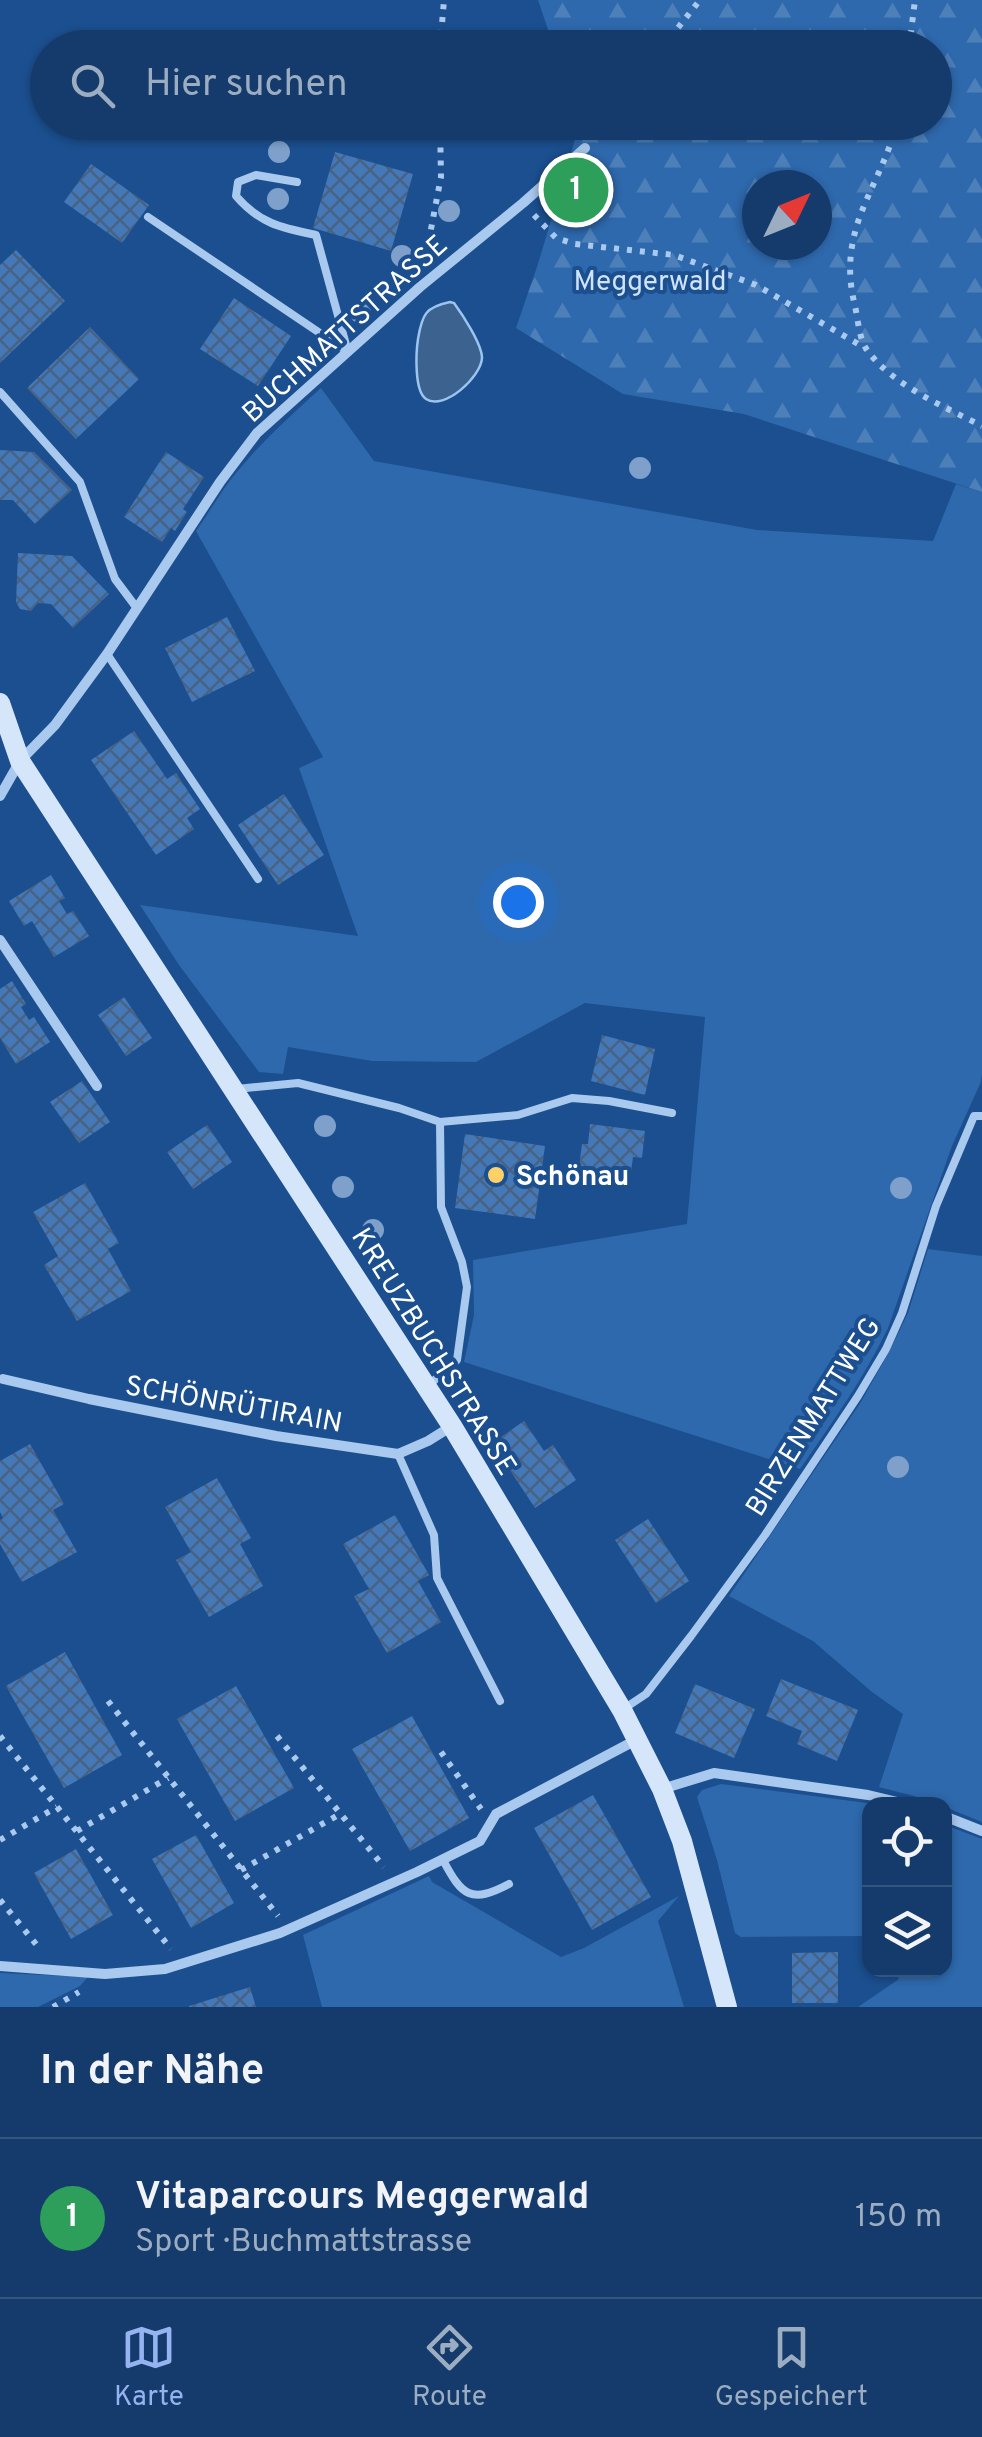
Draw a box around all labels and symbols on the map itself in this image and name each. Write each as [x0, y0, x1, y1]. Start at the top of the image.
pin: 1 [544, 152, 608, 228]
north arrow [742, 170, 832, 260]
street label: BUCHMATTSTRASSE [236, 228, 456, 432]
park label: Meggerwald [573, 265, 727, 301]
your location [493, 877, 544, 928]
place label: Schönau [516, 1160, 629, 1196]
marker: Schönau [485, 1164, 507, 1186]
street label: KREUZBUCHSTRASSE [342, 1222, 523, 1483]
street label: BIRZENMATTWEG [739, 1311, 890, 1524]
street label: SCHÖNRÜTIRAIN [122, 1367, 345, 1443]

